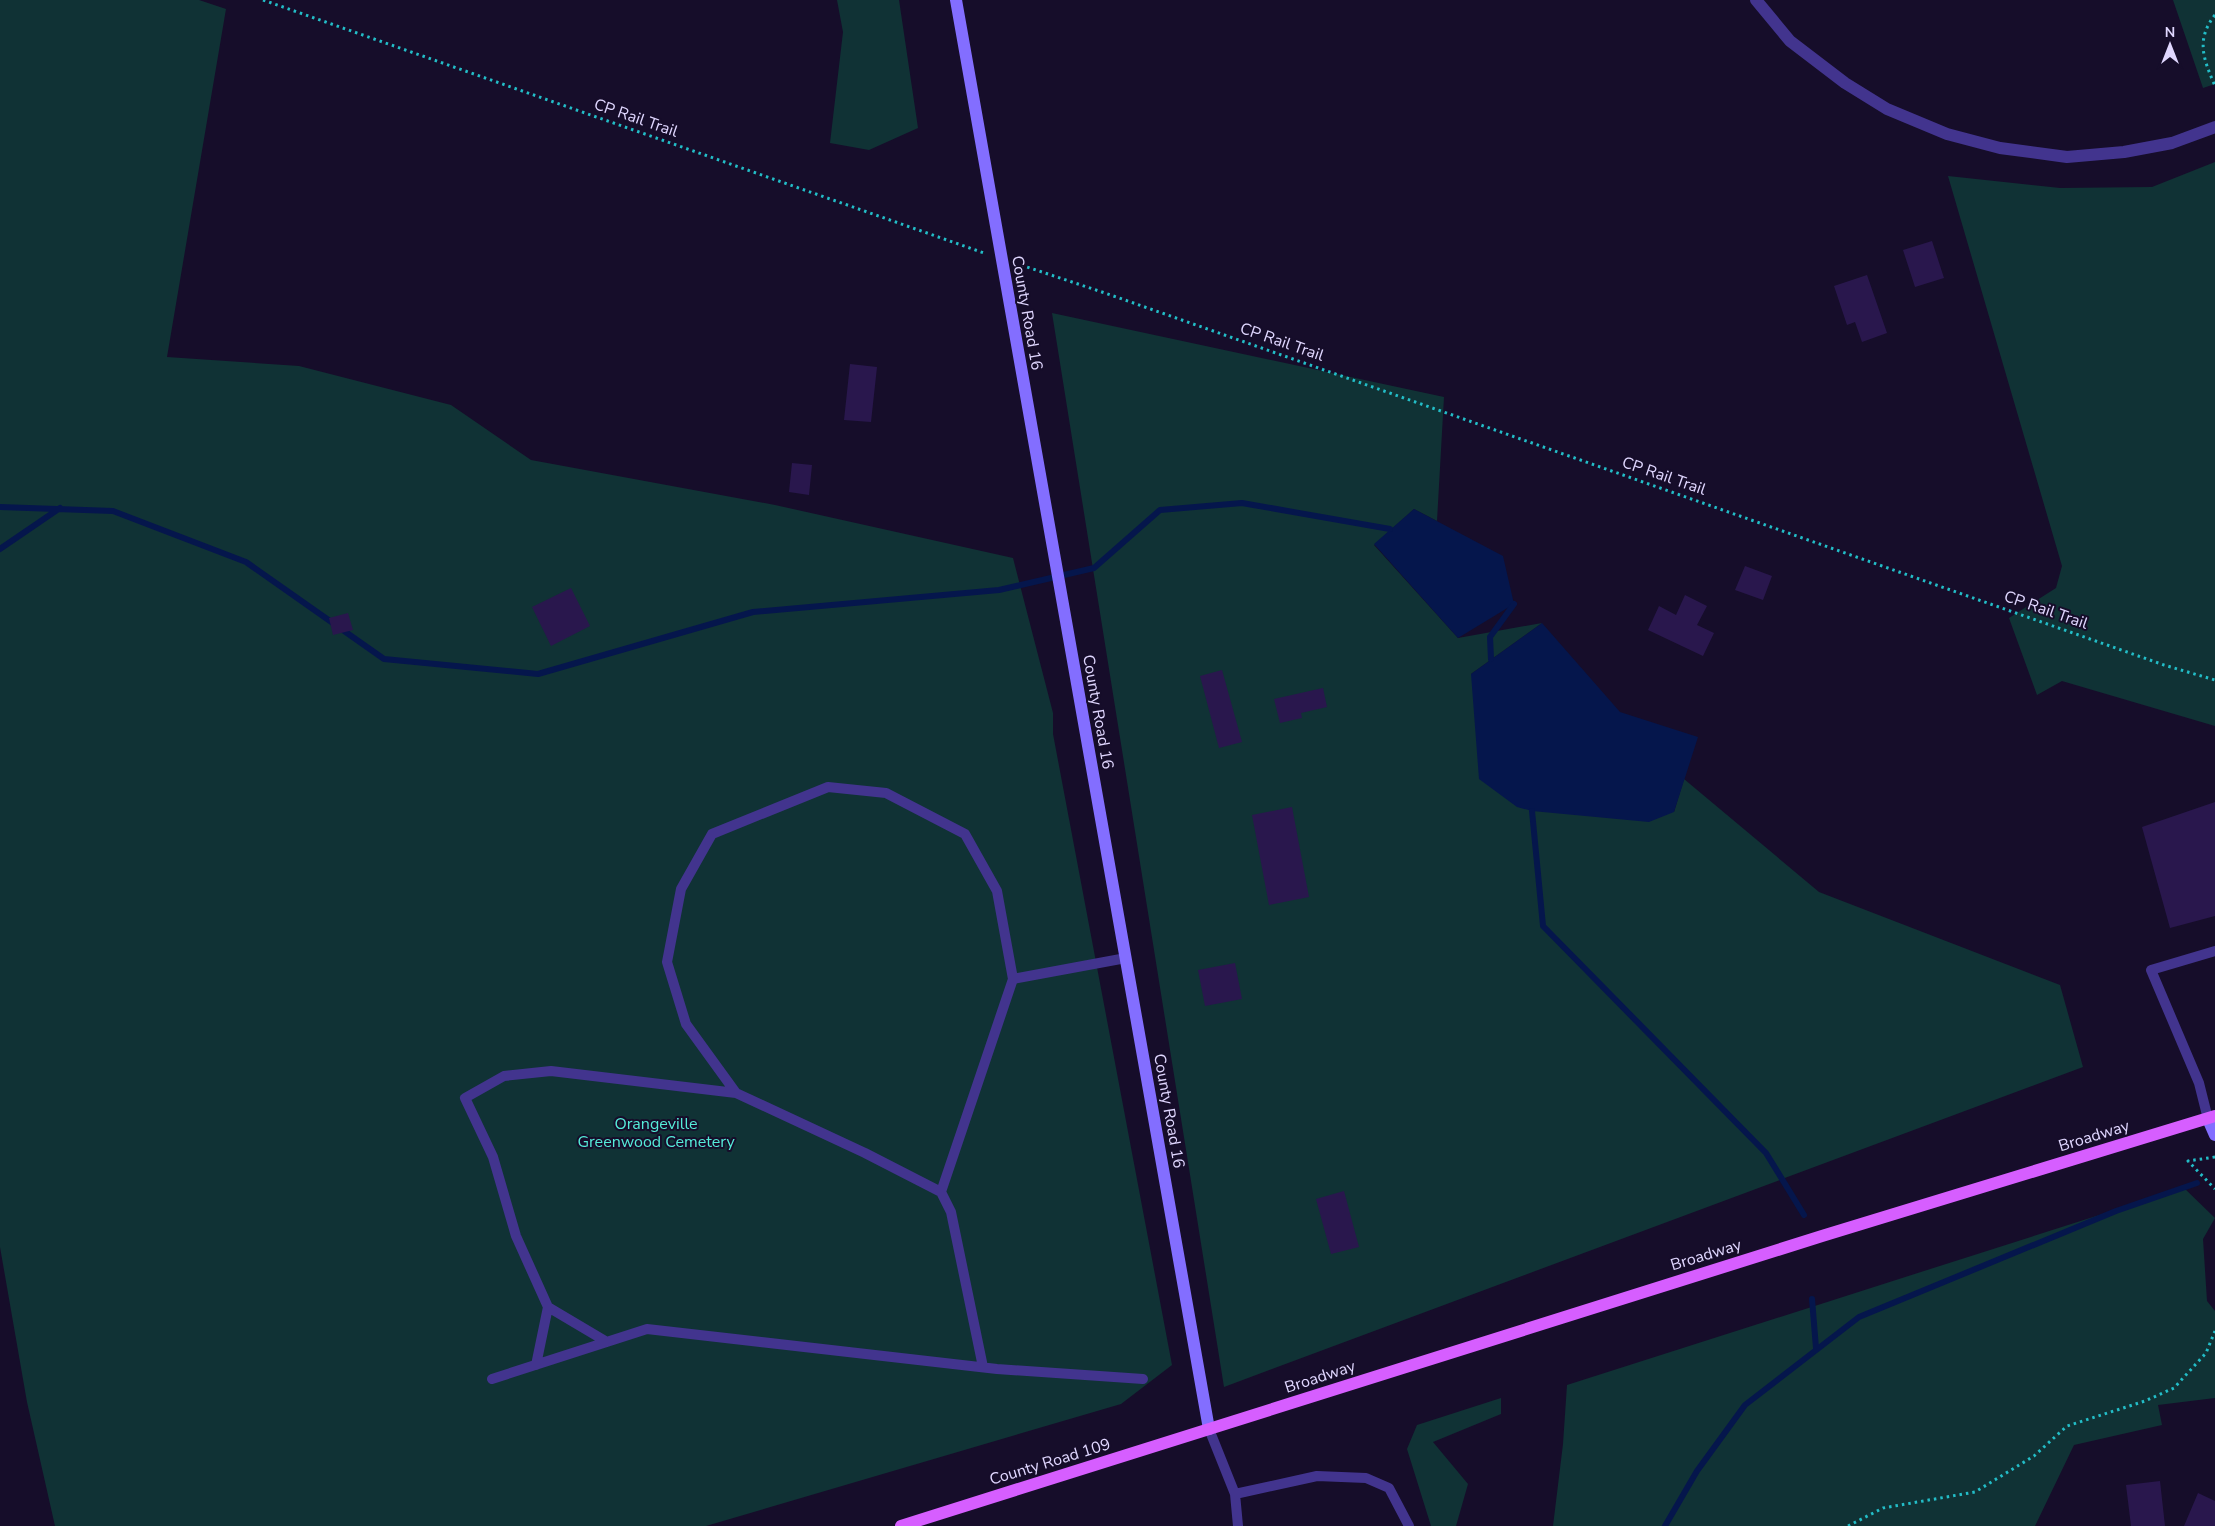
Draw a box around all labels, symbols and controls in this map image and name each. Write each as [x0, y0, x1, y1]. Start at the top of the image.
north arrow [2145, 20, 2195, 70]
text: N [2165, 23, 2175, 42]
street label: CP Rail Trail [591, 93, 681, 143]
street label: County Road 16 [1006, 254, 1048, 372]
street label: CP Rail Trail [1237, 317, 1327, 367]
street label: CP Rail Trail [1619, 451, 1709, 501]
street label: CP Rail Trail [2001, 585, 2091, 635]
street label: County Road 16 [1077, 653, 1119, 771]
street label: County Road 16 [1148, 1052, 1190, 1170]
park label: Orangeville Greenwood Cemetery [577, 1113, 735, 1153]
street label: Broadway [2056, 1115, 2133, 1157]
street label: Broadway [1668, 1234, 1745, 1276]
street label: Broadway [1282, 1355, 1359, 1399]
street label: County Road 109 [987, 1433, 1113, 1491]

